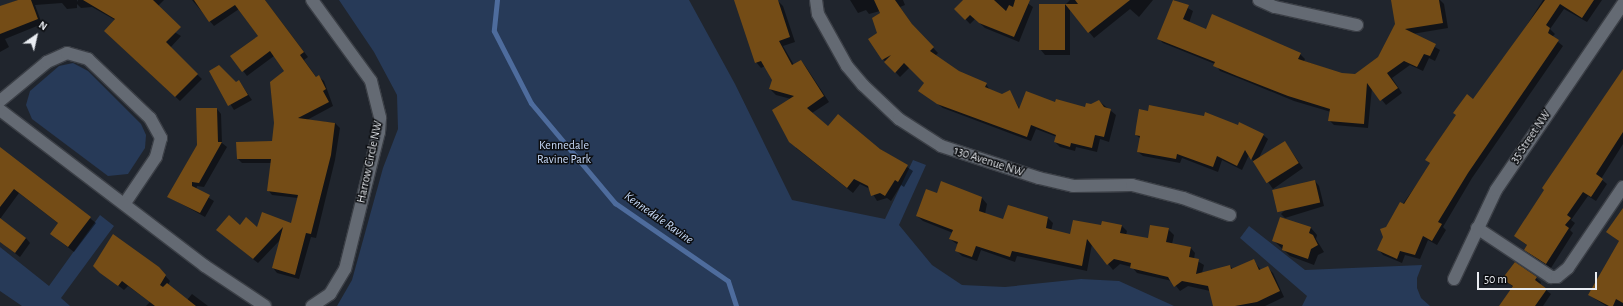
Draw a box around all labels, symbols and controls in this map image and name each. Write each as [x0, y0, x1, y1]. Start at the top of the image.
north arrow [16, 16, 56, 56]
text: N [37, 19, 49, 32]
street label: 35 Street NW [1508, 108, 1554, 166]
street label: Harrow Circle NW [354, 120, 386, 204]
park label: Kennedale Ravine Park [537, 139, 591, 167]
street label: 130 Avenue NW [952, 144, 1026, 180]
water label: Kennedale Ravine [620, 189, 696, 249]
scale bar [1479, 264, 1599, 290]
text: 50 m [1484, 273, 1507, 285]

